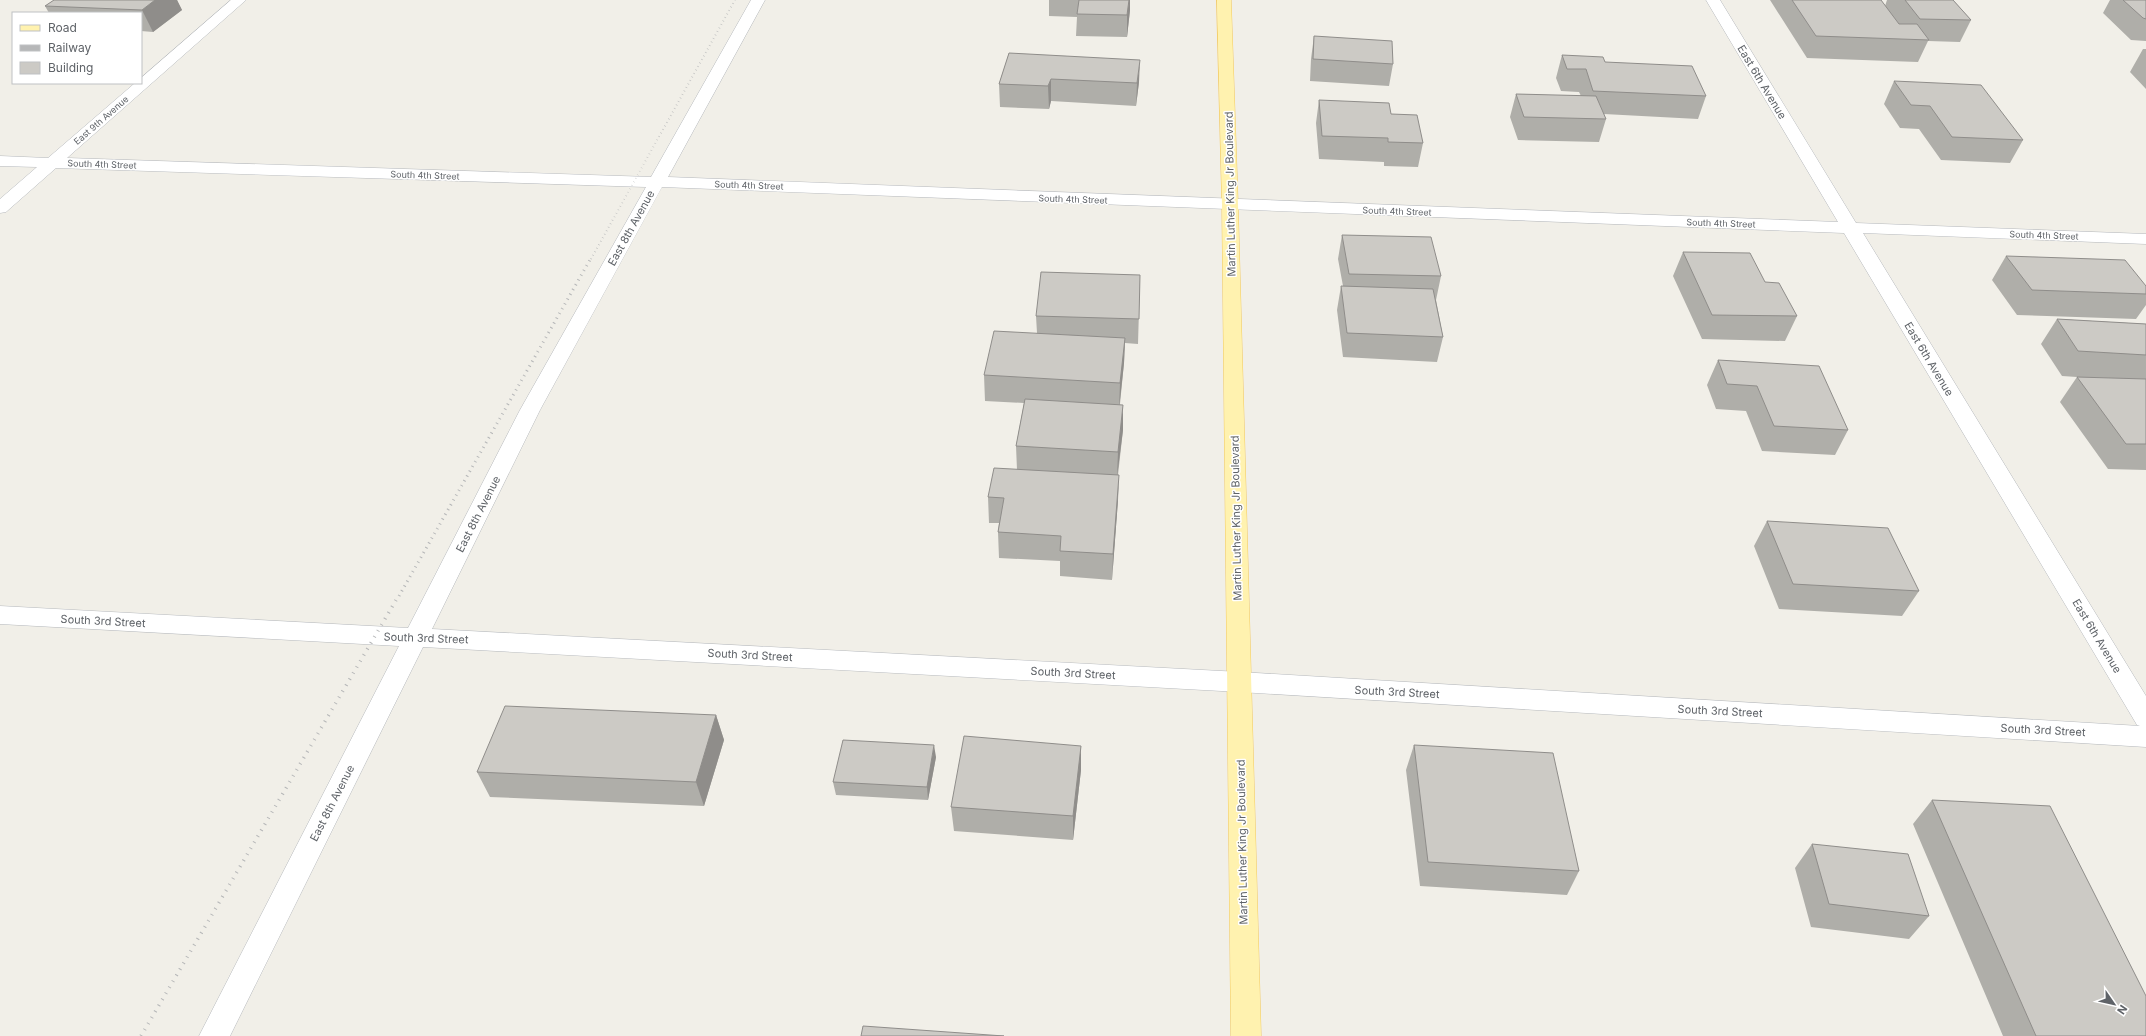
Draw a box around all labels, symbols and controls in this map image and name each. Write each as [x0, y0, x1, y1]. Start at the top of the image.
legend [12, 12, 142, 84]
text: Road [48, 20, 77, 35]
text: Railway [48, 40, 92, 55]
street label: East 6th Avenue [1734, 42, 1790, 122]
text: Building [48, 60, 93, 75]
street label: East 9th Avenue [71, 93, 131, 147]
street label: Martin Luther King Jr Boulevard [1222, 111, 1238, 277]
street label: South 4th Street [67, 157, 137, 171]
street label: South 4th Street [390, 168, 460, 182]
street label: South 4th Street [714, 178, 784, 192]
street label: East 8th Avenue [605, 188, 657, 268]
street label: South 4th Street [1038, 192, 1108, 206]
street label: South 4th Street [1362, 204, 1432, 218]
street label: South 4th Street [1686, 216, 1756, 230]
street label: South 4th Street [2009, 228, 2079, 242]
street label: East 6th Avenue [1901, 319, 1957, 399]
street label: Martin Luther King Jr Boulevard [1228, 435, 1244, 601]
street label: East 8th Avenue [453, 473, 503, 555]
street label: East 6th Avenue [2069, 596, 2125, 676]
street label: South 3rd Street [60, 612, 146, 630]
street label: South 3rd Street [383, 630, 469, 646]
street label: South 3rd Street [707, 646, 793, 664]
street label: South 3rd Street [1030, 664, 1116, 682]
street label: South 3rd Street [1354, 683, 1440, 701]
street label: South 3rd Street [1677, 702, 1763, 720]
street label: South 3rd Street [2000, 721, 2086, 739]
street label: Martin Luther King Jr Boulevard [1234, 759, 1250, 925]
street label: East 8th Avenue [307, 762, 357, 844]
north arrow [2094, 984, 2134, 1024]
text: N [2114, 1002, 2130, 1017]

